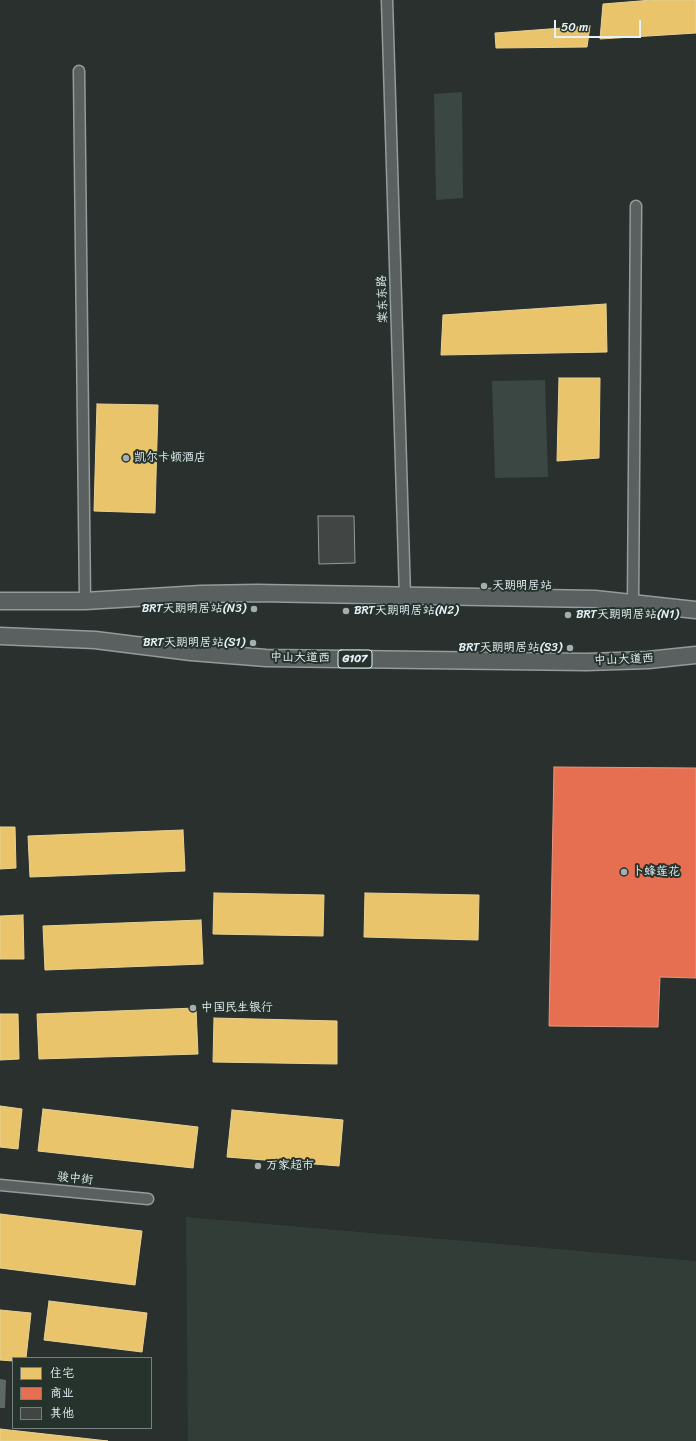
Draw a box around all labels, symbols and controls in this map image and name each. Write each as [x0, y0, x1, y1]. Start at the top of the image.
scale bar [556, 12, 643, 38]
text: 50 m [561, 16, 588, 38]
street label: 棠东东路 [375, 275, 391, 323]
place label: 凯尔卡顿酒店 [134, 451, 206, 465]
marker: 凯尔卡顿酒店 [121, 453, 131, 463]
place label: 天朗明居站 [492, 579, 552, 593]
marker: 天朗明居站 [479, 581, 489, 591]
place label: BRT天朗明居站(N3) [142, 602, 246, 616]
marker: BRT天朗明居站(N3) [249, 604, 259, 614]
place label: BRT天朗明居站(N2) [354, 604, 459, 618]
marker: BRT天朗明居站(N2) [341, 606, 351, 616]
place label: BRT天朗明居站(N1) [576, 608, 679, 622]
marker: BRT天朗明居站(N1) [563, 610, 573, 620]
place label: BRT天朗明居站(S1) [143, 636, 245, 650]
marker: BRT天朗明居站(S1) [248, 638, 258, 648]
place label: BRT天朗明居站(S3) [459, 641, 562, 655]
marker: BRT天朗明居站(S3) [565, 643, 575, 653]
street label: 中山大道西 [270, 650, 330, 666]
road number: G107 [338, 650, 372, 668]
street label: 中山大道西 [594, 652, 654, 668]
place label: 卜蜂莲花 [632, 865, 680, 879]
marker: 卜蜂莲花 [619, 867, 629, 877]
place label: 中国民生银行 [201, 1001, 273, 1015]
marker: 中国民生银行 [188, 1003, 198, 1013]
place label: 万家超市 [266, 1159, 314, 1173]
marker: 万家超市 [253, 1161, 263, 1171]
street label: 骏中街 [56, 1170, 94, 1188]
legend [12, 1357, 152, 1429]
text: 住宅 [50, 1362, 74, 1384]
text: 商业 [50, 1382, 74, 1404]
text: 其他 [50, 1402, 74, 1424]

